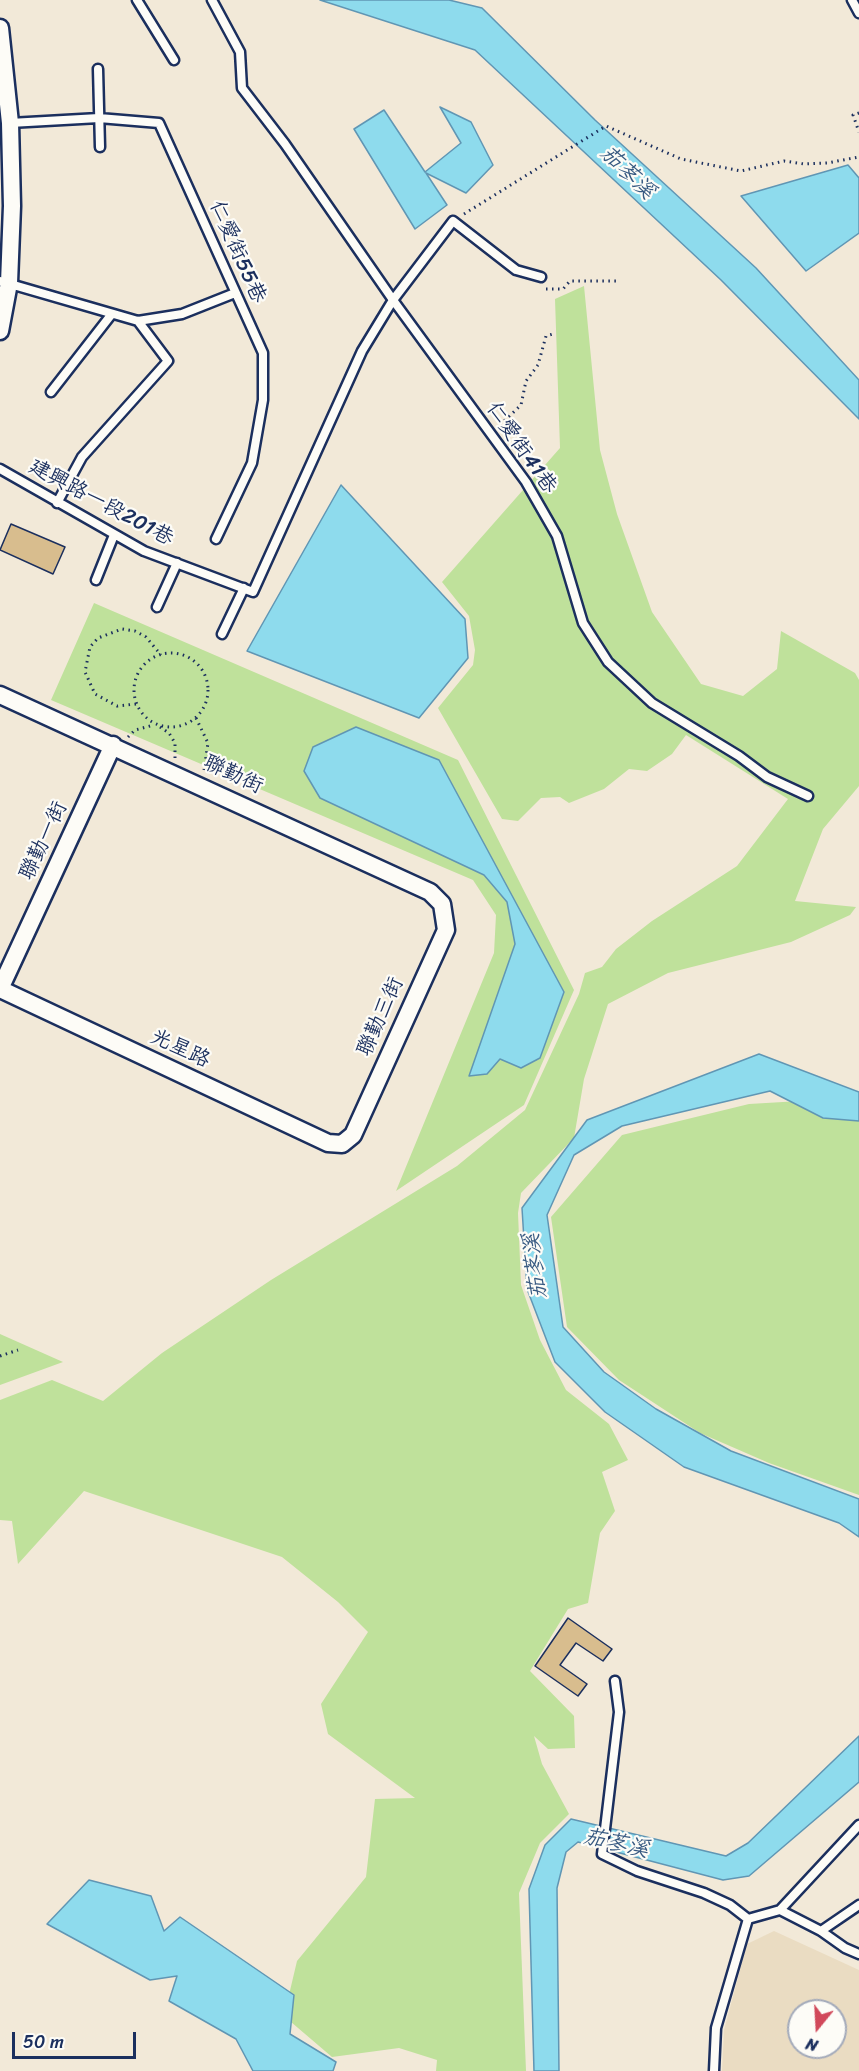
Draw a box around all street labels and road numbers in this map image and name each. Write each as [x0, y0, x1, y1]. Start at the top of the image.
street label: 仁愛街55巷 [203, 197, 271, 307]
street label: 仁愛街41巷 [480, 397, 562, 499]
street label: 建興路一段201巷 [24, 454, 178, 552]
street label: 聯勤街 [199, 750, 267, 800]
street label: 聯勤一街 [15, 798, 73, 884]
street label: 聯勤三街 [352, 974, 410, 1060]
street label: 光星路 [146, 1024, 214, 1074]

